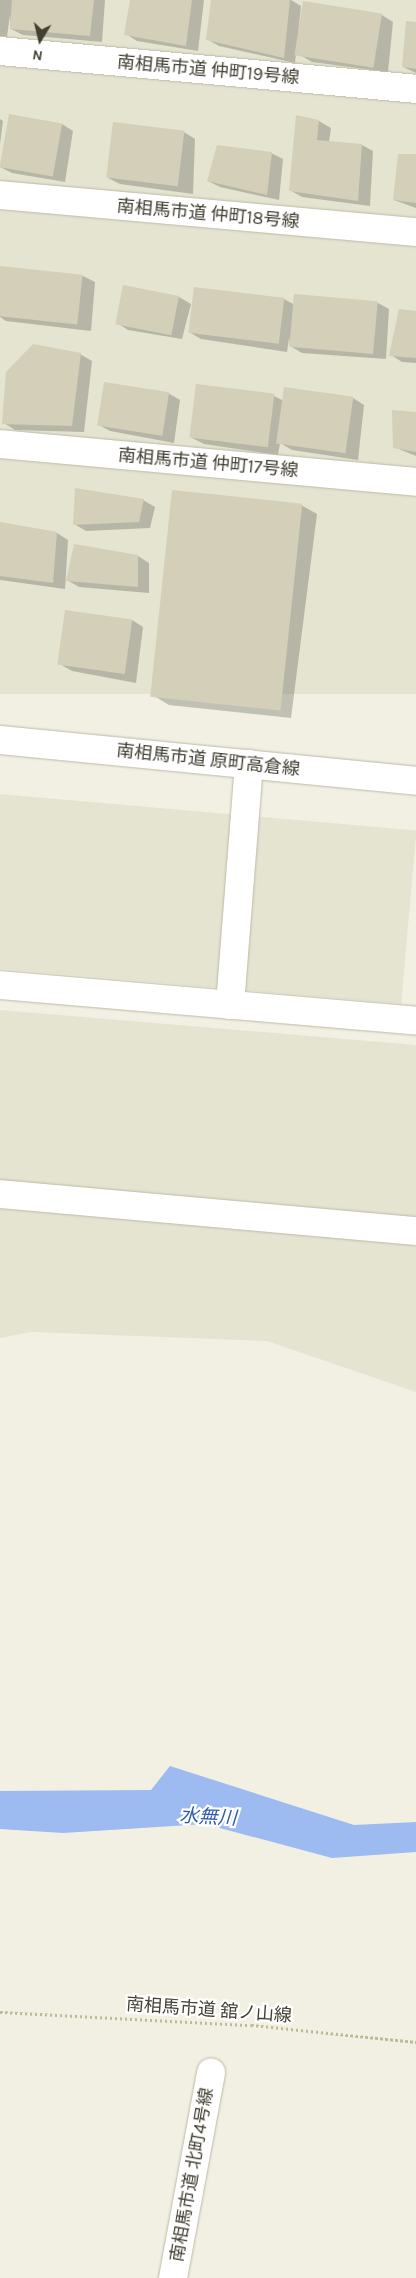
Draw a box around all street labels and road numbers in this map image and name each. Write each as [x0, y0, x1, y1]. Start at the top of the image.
street label: 南相馬市道 仲町19号線 [116, 51, 300, 89]
street label: 南相馬市道 仲町18号線 [116, 195, 300, 233]
street label: 南相馬市道 仲町17号線 [117, 444, 299, 482]
street label: 南相馬市道 原町高倉線 [115, 740, 301, 780]
street label: 南相馬市道 舘ノ山線 [125, 1993, 293, 2027]
street label: 南相馬市道 北町4号線 [166, 2086, 218, 2264]

